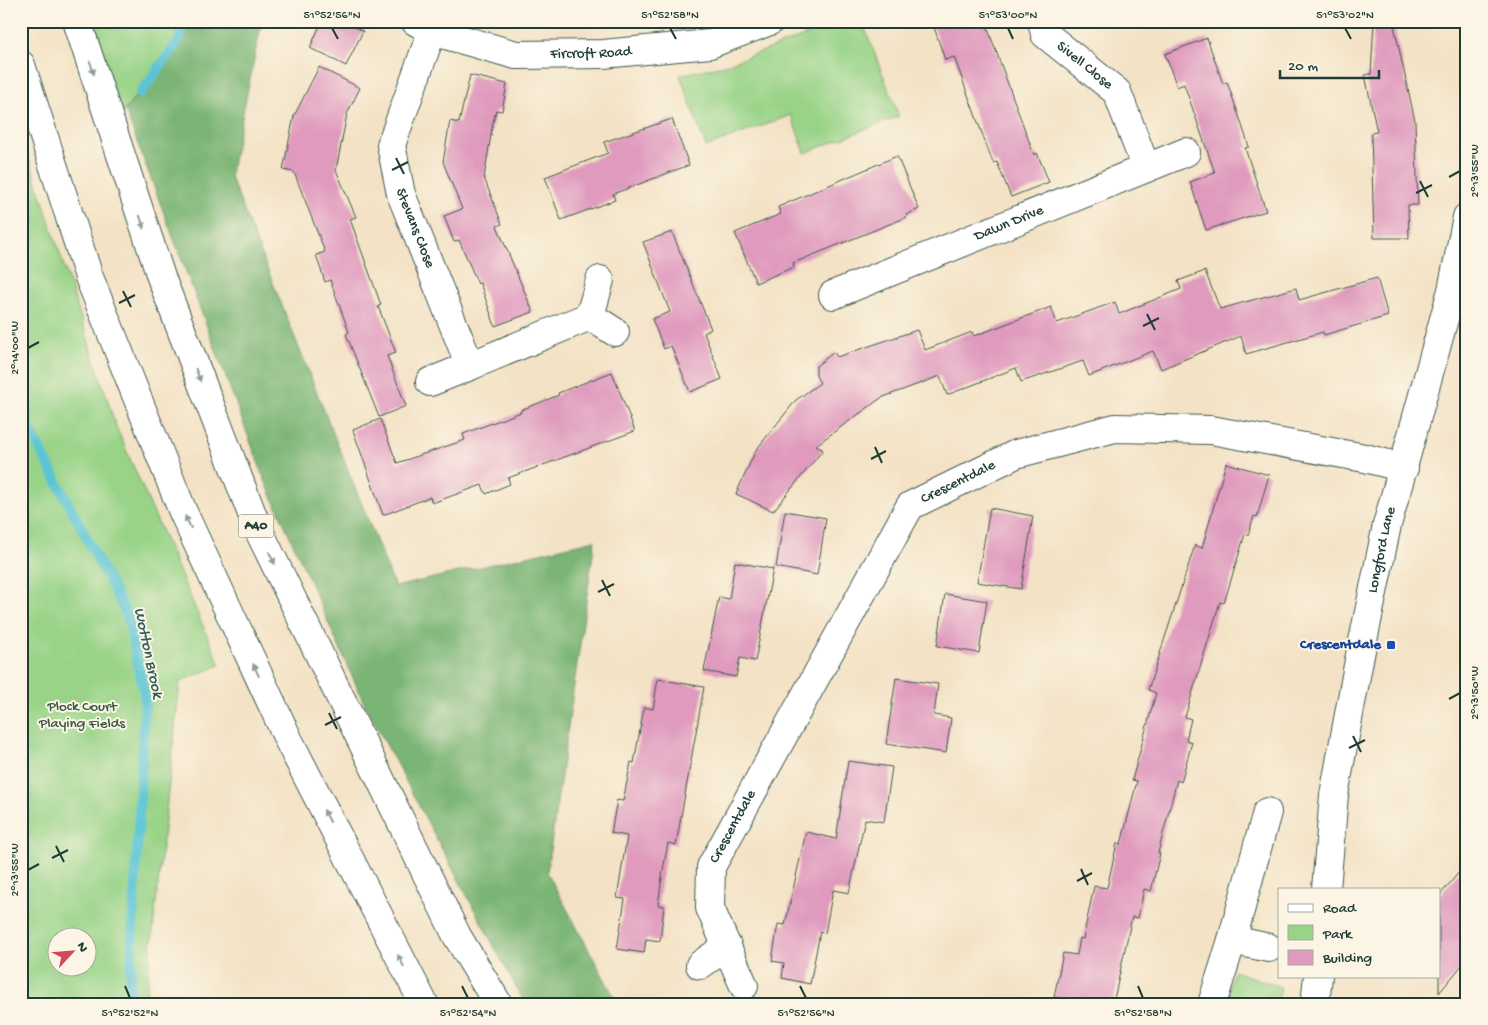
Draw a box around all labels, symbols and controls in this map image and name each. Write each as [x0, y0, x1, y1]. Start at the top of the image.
text: 51°52'56"N [303, 9, 361, 23]
text: 51°52'58"N [641, 9, 699, 23]
text: 51°53'00"N [979, 9, 1037, 23]
text: 51°53'02"N [1316, 9, 1374, 23]
street label: Sivell Close [1053, 38, 1117, 94]
street label: Fircroft Road [549, 42, 634, 64]
scale bar [1280, 48, 1379, 80]
text: 20 m [1288, 58, 1318, 76]
one-way arrow [88, 60, 96, 75]
text: 2°13'55"W [1469, 144, 1483, 198]
street label: Stevans Close [391, 187, 439, 271]
street label: Dawn Drive [971, 201, 1047, 246]
one-way arrow [139, 215, 146, 230]
text: 2°14'00"W [9, 321, 23, 375]
one-way arrow [194, 368, 202, 383]
street label: Crescentdale [918, 456, 999, 508]
street label: Longford Lane [1364, 505, 1401, 595]
road number: A40 [238, 514, 274, 538]
one-way arrow [184, 515, 192, 529]
one-way arrow [268, 551, 276, 565]
water label: Wotton Brook [128, 606, 166, 702]
place label: Crescentdale [1299, 636, 1382, 654]
marker: Crescentdale [1385, 639, 1397, 651]
one-way arrow [252, 663, 260, 677]
text: 2°13'50"W [1469, 666, 1483, 720]
park label: Plock Court Playing Fields [38, 698, 125, 733]
street label: Crescentdale [706, 787, 761, 867]
one-way arrow [323, 809, 331, 823]
text: 2°13'55"W [9, 843, 23, 897]
legend [1278, 888, 1440, 978]
text: Road [1323, 900, 1357, 918]
text: Park [1322, 926, 1353, 944]
north arrow [48, 928, 98, 978]
text: N [72, 940, 91, 955]
text: Building [1322, 950, 1372, 968]
one-way arrow [397, 954, 405, 968]
text: 51°52'52"N [102, 1007, 159, 1021]
text: 51°52'54"N [440, 1007, 496, 1021]
text: 51°52'56"N [777, 1007, 835, 1021]
text: 51°52'58"N [1114, 1007, 1172, 1021]

